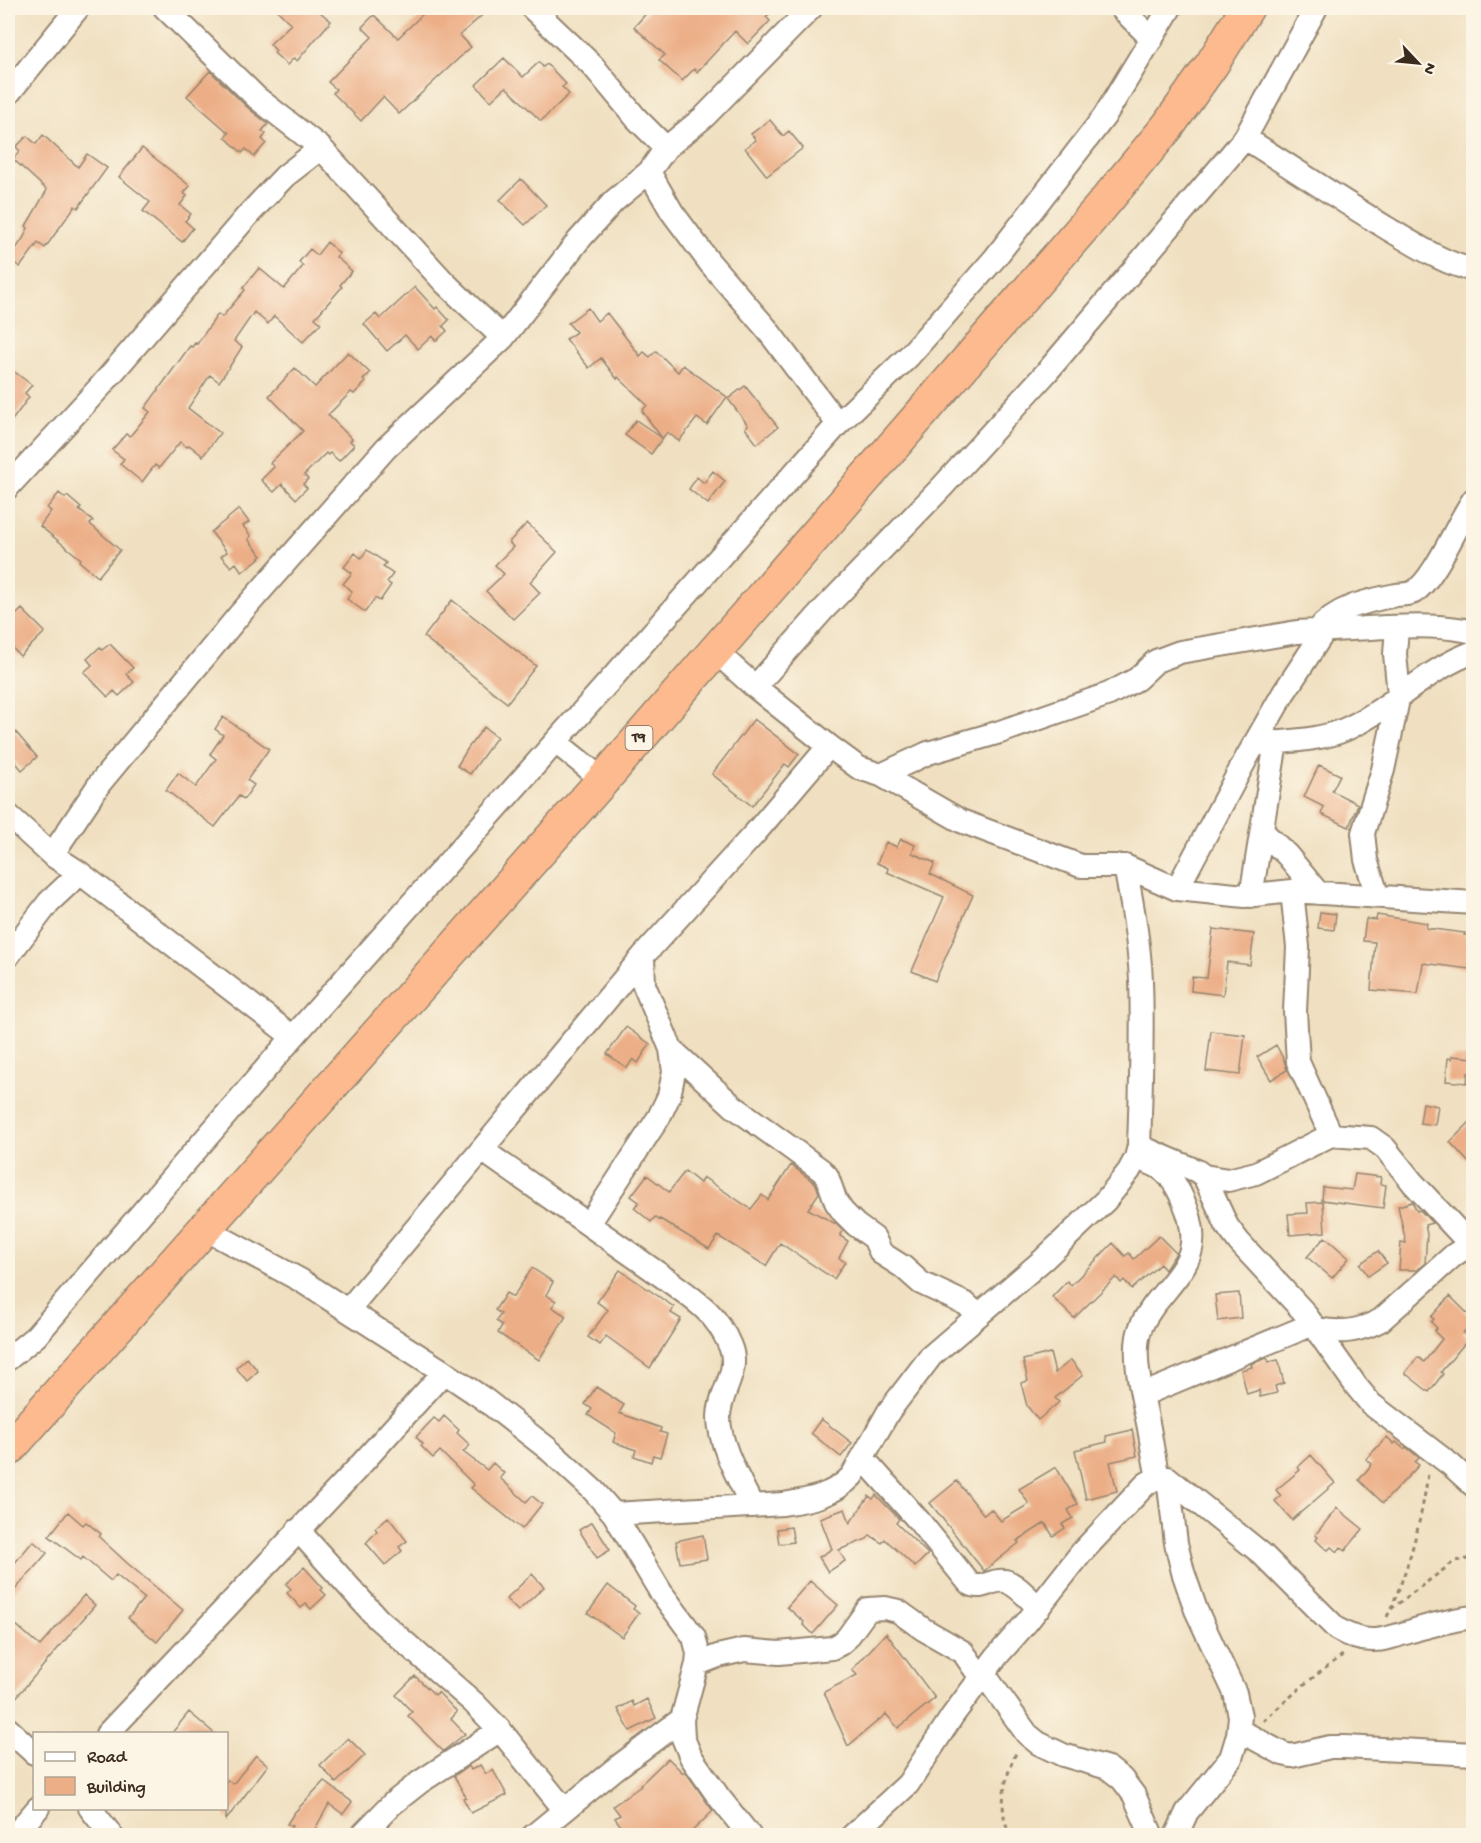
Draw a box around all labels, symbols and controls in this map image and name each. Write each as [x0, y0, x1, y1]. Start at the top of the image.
north arrow [1388, 33, 1448, 93]
text: N [1417, 59, 1439, 77]
road number: T9 [626, 726, 652, 750]
legend [33, 1732, 228, 1810]
text: Road [87, 1748, 128, 1769]
text: Building [86, 1778, 146, 1799]

